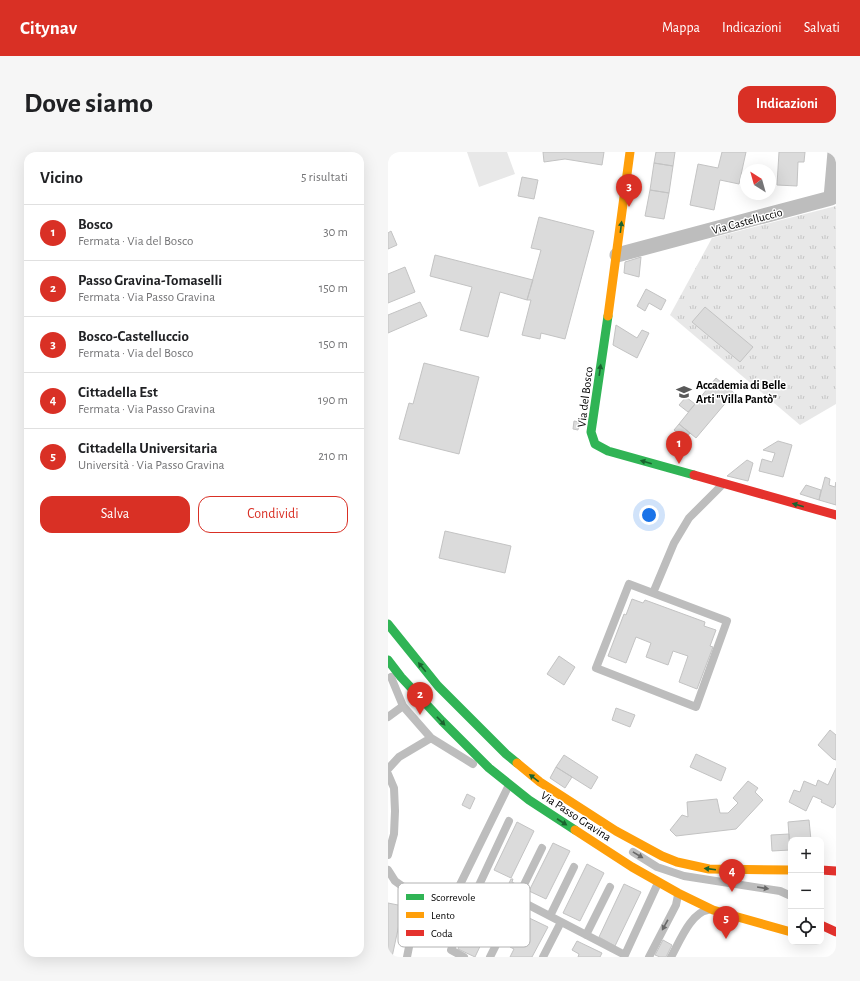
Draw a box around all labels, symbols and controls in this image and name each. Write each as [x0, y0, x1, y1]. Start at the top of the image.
text: Citynav [20, 19, 77, 38]
text: Mappa [662, 21, 700, 35]
text: Indicazioni [722, 21, 782, 35]
text: Salvati [804, 21, 840, 35]
button: Indicazioni [738, 86, 836, 123]
text: Dove siamo [24, 90, 153, 118]
north arrow [740, 164, 776, 200]
text: Vicino [40, 169, 83, 186]
text: 5 risultati [301, 171, 348, 184]
pin: 3 [616, 174, 642, 207]
street label: Via Castelluccio [710, 206, 784, 236]
text: Bosco [78, 217, 113, 232]
one-way arrow [618, 221, 624, 233]
text: 1 [51, 226, 55, 239]
text: 30 m [323, 226, 348, 239]
text: Fermata · Via del Bosco [78, 235, 193, 248]
text: Passo Gravina-Tomaselli [78, 273, 222, 288]
text: 2 [50, 282, 56, 295]
text: 150 m [319, 282, 348, 295]
text: Fermata · Via Passo Gravina [78, 291, 215, 304]
text: Bosco-Castelluccio [78, 329, 189, 344]
text: 3 [50, 338, 56, 351]
text: 150 m [319, 338, 348, 351]
text: Fermata · Via del Bosco [78, 347, 193, 360]
one-way arrow [597, 364, 603, 376]
street label: Via del Bosco [575, 366, 595, 428]
place label: Accademia di Belle Arti "Villa Pantò" [696, 379, 786, 405]
school or university icon: Accademia di Belle Arti "Villa Pantò" [675, 383, 693, 401]
text: Cittadella Est [78, 385, 158, 400]
text: 4 [50, 394, 56, 407]
text: 190 m [318, 394, 348, 407]
text: Fermata · Via Passo Gravina [78, 403, 215, 416]
pin: 1 [666, 431, 692, 464]
text: Cittadella Universitaria [78, 441, 218, 456]
text: 5 [50, 450, 56, 463]
text: 210 m [318, 450, 348, 463]
text: Università · Via Passo Gravina [78, 459, 225, 472]
one-way arrow [640, 459, 652, 465]
button: Salva [40, 496, 190, 533]
button: Condividi [198, 496, 348, 533]
one-way arrow [792, 502, 804, 508]
your location [639, 505, 659, 525]
one-way arrow [417, 662, 426, 673]
pin: 2 [407, 682, 433, 715]
one-way arrow [437, 716, 446, 726]
one-way arrow [529, 773, 540, 782]
street label: Via Passo Gravina [539, 789, 614, 843]
one-way arrow [557, 818, 567, 826]
map controls [788, 837, 824, 945]
button: + [788, 837, 824, 873]
one-way arrow [632, 852, 644, 859]
pin: 4 [719, 859, 745, 892]
one-way arrow [704, 865, 716, 872]
button: − [788, 873, 824, 909]
legend [398, 883, 530, 947]
one-way arrow [757, 885, 769, 891]
text: Scorrevole [431, 892, 475, 903]
pin: 5 [713, 906, 739, 939]
button: locate [788, 909, 824, 945]
text: Lento [431, 910, 455, 921]
one-way arrow [662, 919, 669, 931]
text: Coda [431, 928, 453, 939]

